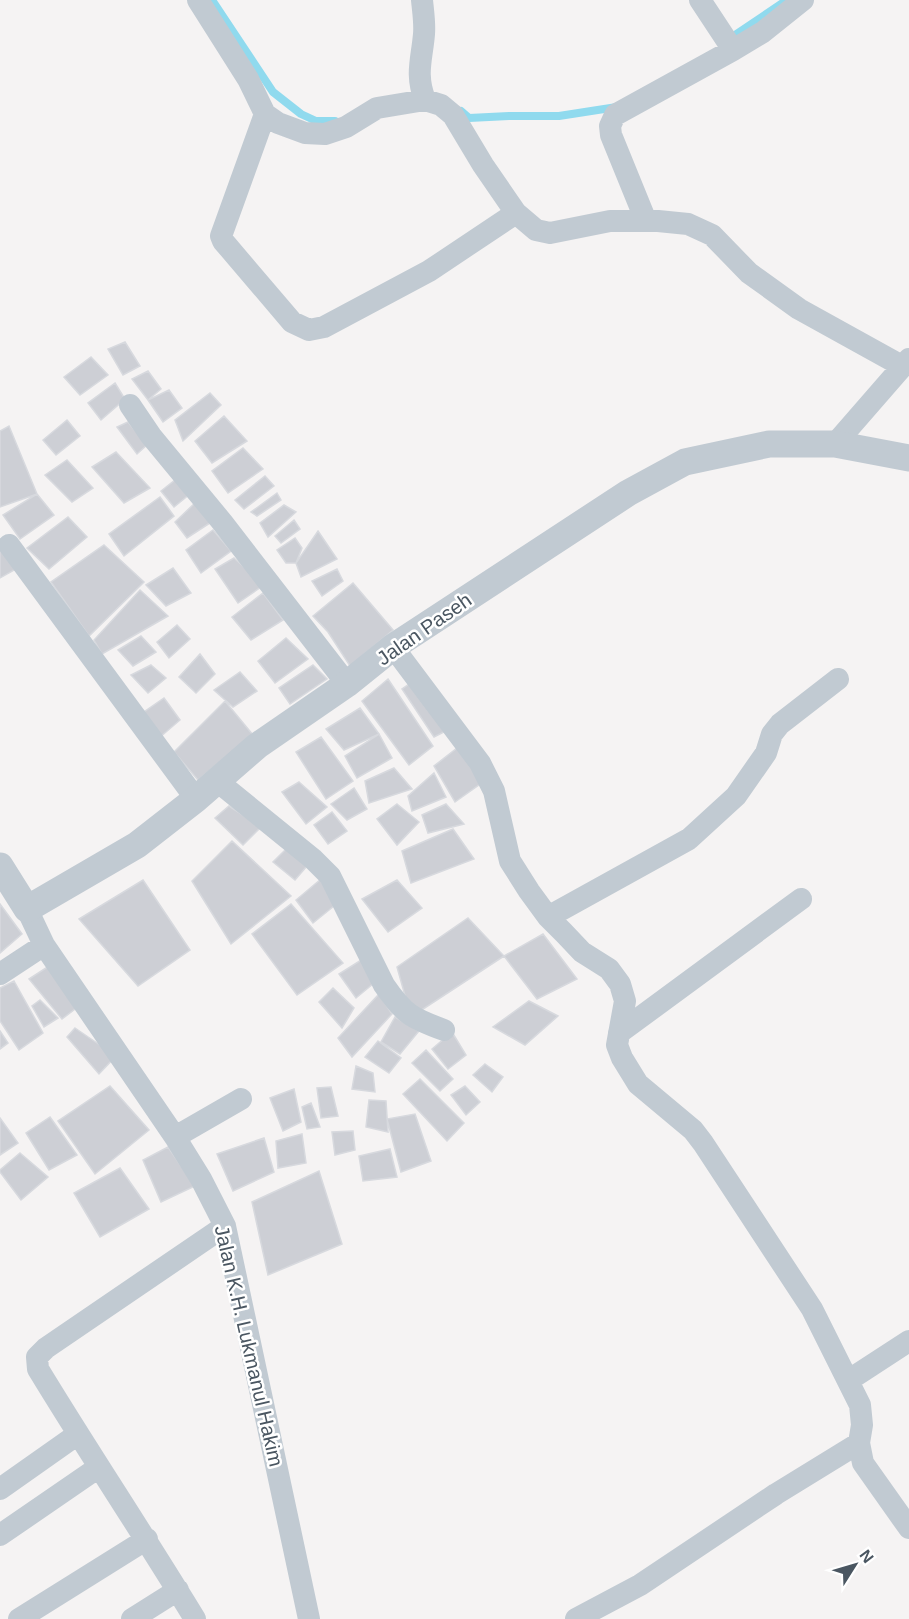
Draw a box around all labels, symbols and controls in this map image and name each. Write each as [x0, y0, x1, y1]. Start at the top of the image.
street label: Jalan Paseh [373, 588, 475, 670]
street label: Jalan K.H. Lukmanul Hakim [211, 1223, 287, 1469]
north arrow [825, 1535, 885, 1595]
text: N [856, 1547, 877, 1566]

